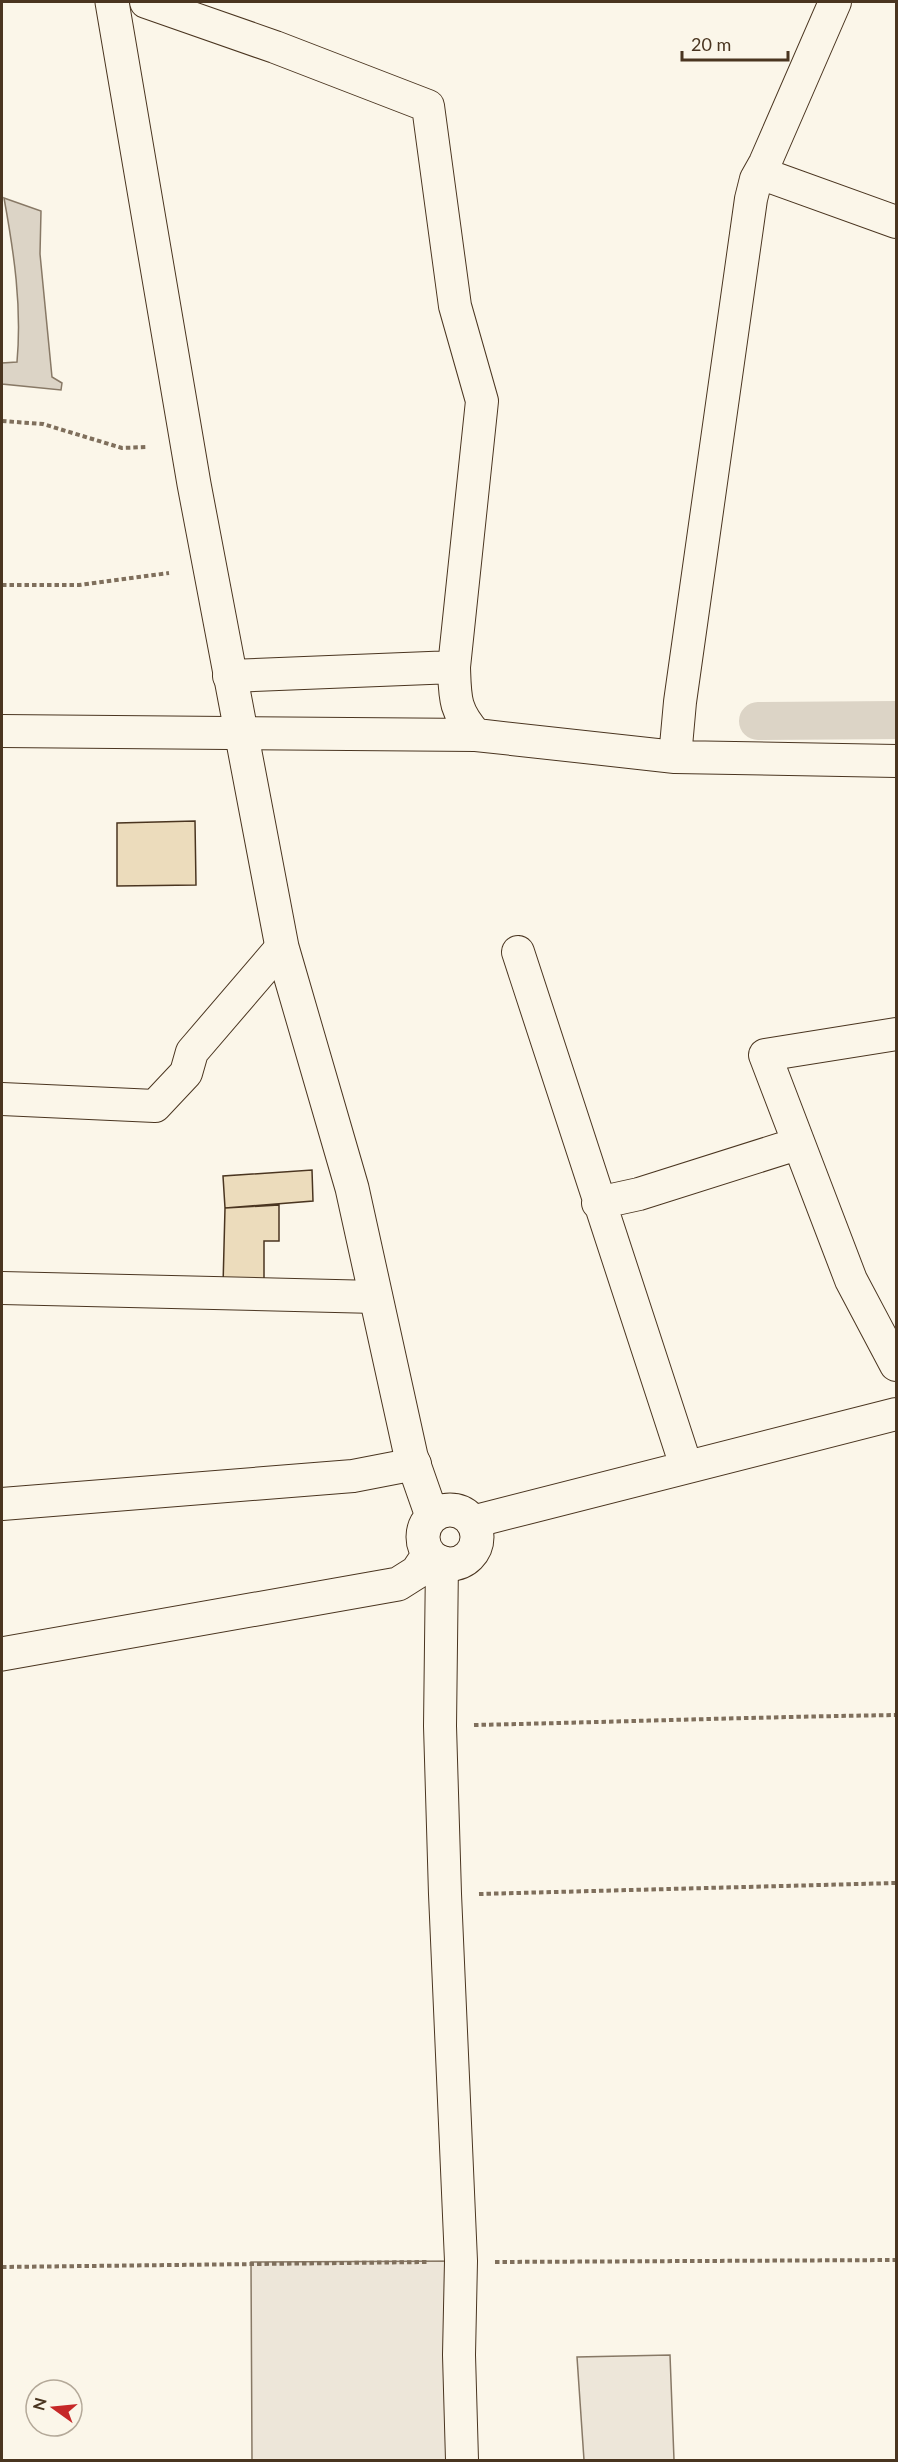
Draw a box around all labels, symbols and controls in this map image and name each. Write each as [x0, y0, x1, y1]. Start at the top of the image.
scale bar [682, 24, 788, 62]
text: 20 m [691, 33, 731, 55]
north arrow [24, 2378, 84, 2438]
text: N [28, 2396, 50, 2412]

